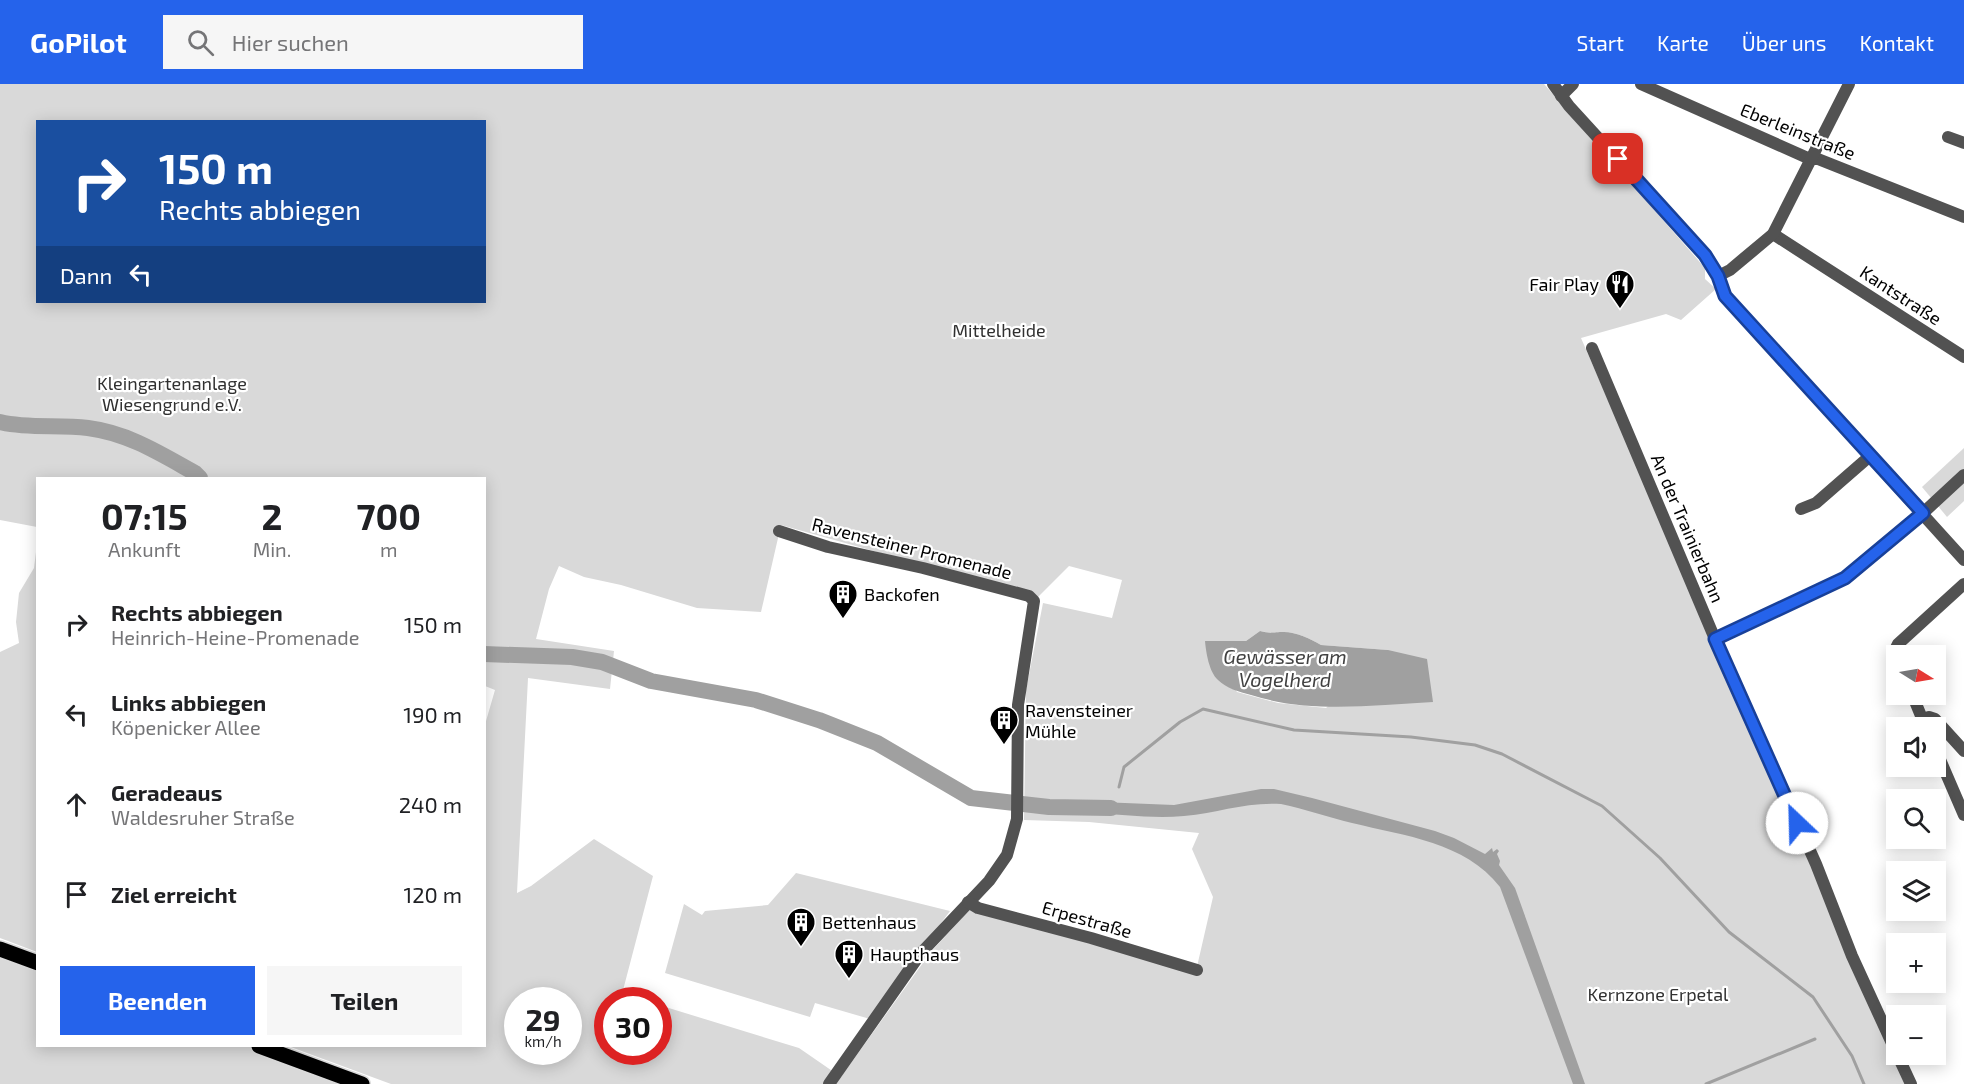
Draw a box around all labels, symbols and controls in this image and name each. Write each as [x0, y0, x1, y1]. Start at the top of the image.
search box [163, 15, 583, 69]
text: GoPilot [30, 25, 127, 59]
icon: search [184, 26, 217, 59]
text: Hier suchen [232, 29, 349, 55]
text: Start [1577, 30, 1624, 55]
text: Karte [1657, 30, 1709, 55]
text: Über uns [1742, 30, 1827, 55]
text: Kontakt [1860, 30, 1934, 55]
street label: Eberleinstraße [1737, 98, 1859, 164]
pin [1592, 133, 1643, 184]
text: 150 m [159, 142, 273, 192]
icon: arrive [1601, 142, 1634, 175]
icon: right [60, 144, 138, 222]
text: Rechts abbiegen [159, 193, 361, 225]
icon: left [124, 258, 157, 291]
street label: Kantstraße [1856, 261, 1946, 329]
text: Dann [60, 262, 112, 288]
restaurant icon: Fair Play [1604, 268, 1636, 310]
place label: Fair Play [1529, 273, 1599, 295]
park label: Mittelheide [952, 319, 1046, 341]
park label: Kleingartenanlage Wiesengrund e.V. [97, 372, 247, 415]
street label: An der Trainierbahn [1647, 450, 1729, 606]
text: 07:15 [101, 494, 188, 537]
text: 2 [262, 494, 282, 537]
text: 700 [356, 494, 421, 537]
street label: Ravensteiner Promenade [810, 512, 1014, 584]
text: Ankunft [108, 537, 181, 561]
text: Min. [253, 537, 291, 561]
text: m [380, 537, 397, 561]
building icon: Backofen [827, 578, 859, 620]
place label: Backofen [864, 583, 940, 605]
text: Rechts abbiegen [111, 599, 283, 625]
icon: right [60, 608, 93, 641]
text: 150 m [404, 611, 462, 637]
text: Heinrich-Heine-Promenade [111, 625, 359, 649]
water label: Gewässer am Vogelherd [1223, 644, 1347, 691]
north arrow [1886, 645, 1946, 705]
map controls [1886, 645, 1946, 1065]
text: Links abbiegen [111, 689, 266, 715]
icon: left [60, 698, 93, 731]
place label: Ravensteiner Mühle [1025, 699, 1133, 742]
text: 190 m [403, 701, 462, 727]
building icon: Ravensteiner Mühle [988, 704, 1020, 746]
text: Köpenicker Allee [111, 715, 261, 739]
button: sound [1886, 717, 1946, 777]
text: Geradeaus [111, 779, 222, 805]
icon: ahead [60, 788, 93, 821]
button: search [1886, 789, 1946, 849]
text: 240 m [399, 791, 462, 817]
position arrow [1765, 791, 1829, 855]
text: Waldesruher Straße [111, 805, 295, 829]
button: layers [1886, 861, 1946, 921]
icon: arrive [60, 878, 93, 911]
text: Ziel erreicht [111, 881, 237, 907]
text: 120 m [403, 881, 462, 907]
street label: Erpestraße [1040, 896, 1134, 942]
building icon: Bettenhaus [785, 906, 817, 948]
place label: Bettenhaus [822, 911, 916, 933]
button: + [1886, 933, 1946, 993]
building icon: Haupthaus [833, 938, 865, 980]
place label: Haupthaus [870, 943, 959, 965]
button: Beenden [60, 966, 255, 1035]
button: Teilen [267, 966, 462, 1035]
park label: Kernzone Erpetal [1588, 983, 1729, 1005]
speed limit sign: 30 [594, 987, 672, 1065]
text: 29 [525, 1001, 561, 1037]
button: − [1886, 1005, 1946, 1065]
text: km/h [524, 1032, 562, 1050]

